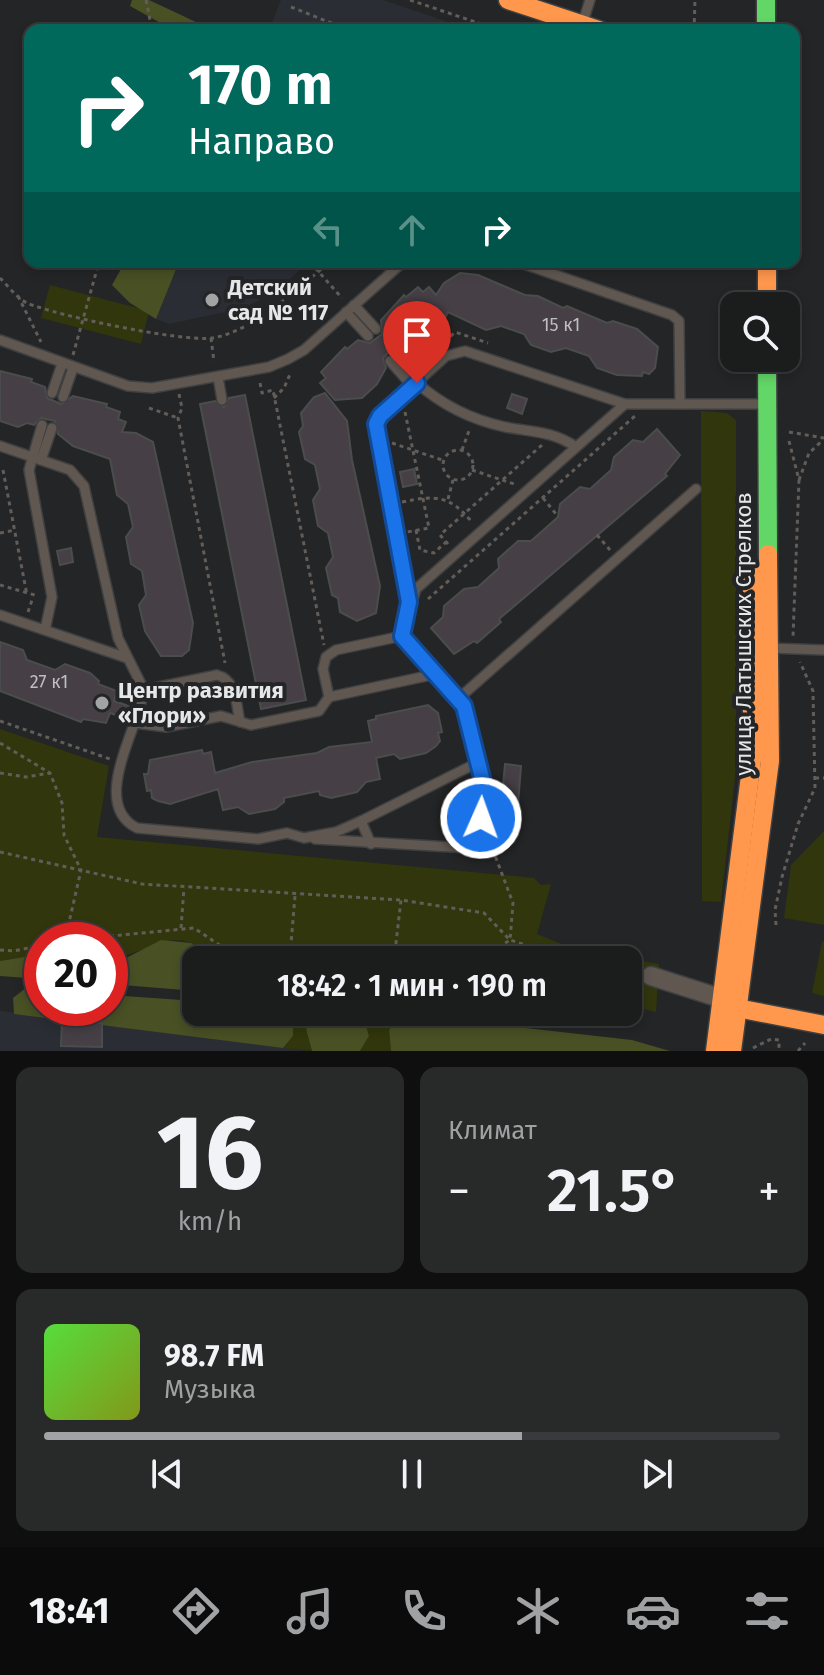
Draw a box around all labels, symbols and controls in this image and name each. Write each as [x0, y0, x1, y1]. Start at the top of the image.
text: 170 m [188, 52, 333, 119]
icon: right [56, 56, 160, 160]
text: Направо [188, 120, 335, 164]
icon: left [306, 208, 350, 252]
icon: ahead [390, 208, 434, 252]
icon: right [474, 208, 518, 252]
place label: Детский сад № 117 [227, 274, 328, 326]
marker: Детский сад № 117 [203, 291, 221, 309]
map controls [720, 292, 800, 372]
button: search [720, 292, 800, 372]
pin [383, 301, 451, 383]
icon: arrive [395, 313, 439, 357]
house number: 15 к1 [542, 314, 580, 336]
street label: улица Латышских Стрелков [730, 492, 757, 776]
house number: 27 к1 [30, 671, 68, 693]
place label: Центр развития «Глори» [118, 677, 284, 729]
marker: Центр развития «Глори» [93, 694, 111, 712]
position arrow [439, 776, 523, 860]
speed limit sign: 20 [24, 922, 128, 1026]
text: 18:42 · 1 мин · 190 m [277, 968, 547, 1004]
text: 16 [157, 1091, 263, 1216]
text: Климат [448, 1115, 537, 1146]
text: 21.5° [547, 1155, 681, 1227]
text: − [448, 1165, 470, 1218]
text: + [758, 1165, 780, 1218]
text: km/h [178, 1206, 242, 1237]
text: 98.7 FM [164, 1338, 264, 1374]
text: Музыка [164, 1374, 256, 1405]
icon: previous [145, 1452, 189, 1496]
icon: pause [390, 1452, 434, 1496]
icon: next [635, 1452, 679, 1496]
icon: directions [168, 1583, 224, 1639]
icon: music [282, 1583, 338, 1639]
icon: phone [396, 1583, 452, 1639]
icon: climate [510, 1583, 566, 1639]
icon: car [625, 1583, 681, 1639]
icon: filters [739, 1583, 795, 1639]
text: 18:41 [29, 1589, 110, 1633]

